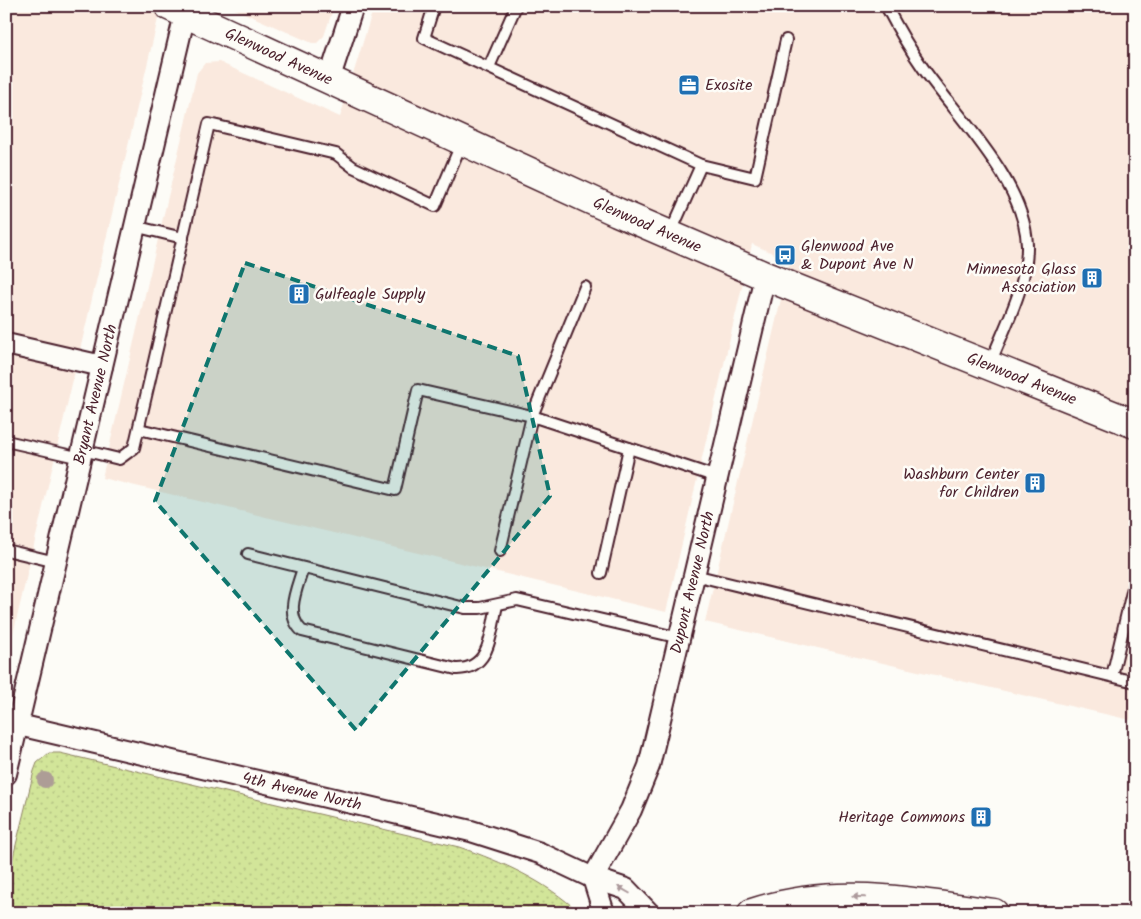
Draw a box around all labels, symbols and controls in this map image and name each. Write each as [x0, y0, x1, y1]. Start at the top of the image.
street label: Glenwood Avenue [221, 21, 337, 92]
office icon: Exosite [677, 73, 701, 97]
place label: Exosite [705, 73, 752, 98]
street label: Glenwood Avenue [589, 190, 706, 260]
place label: Glenwood Ave & Dupont Ave N [801, 234, 914, 277]
bus stop icon: Glenwood Ave & Dupont Ave N [773, 243, 797, 267]
place label: Minnesota Glass Association [966, 257, 1076, 300]
building icon: Minnesota Glass Association [1080, 266, 1104, 290]
building icon: Gulfeagle Supply [287, 282, 311, 306]
place label: Gulfeagle Supply [315, 282, 426, 307]
street label: Bryant Avenue North [67, 322, 124, 467]
street label: Glenwood Avenue [963, 346, 1080, 412]
place label: Washburn Center for Children [903, 462, 1021, 505]
building icon: Washburn Center for Children [1023, 471, 1047, 495]
street label: Dupont Avenue North [663, 509, 721, 656]
street label: 4th Avenue North [240, 765, 364, 817]
place label: Heritage Commons [838, 805, 965, 830]
building icon: Heritage Commons [969, 805, 993, 829]
one-way arrow [617, 886, 631, 895]
one-way arrow [851, 892, 867, 900]

